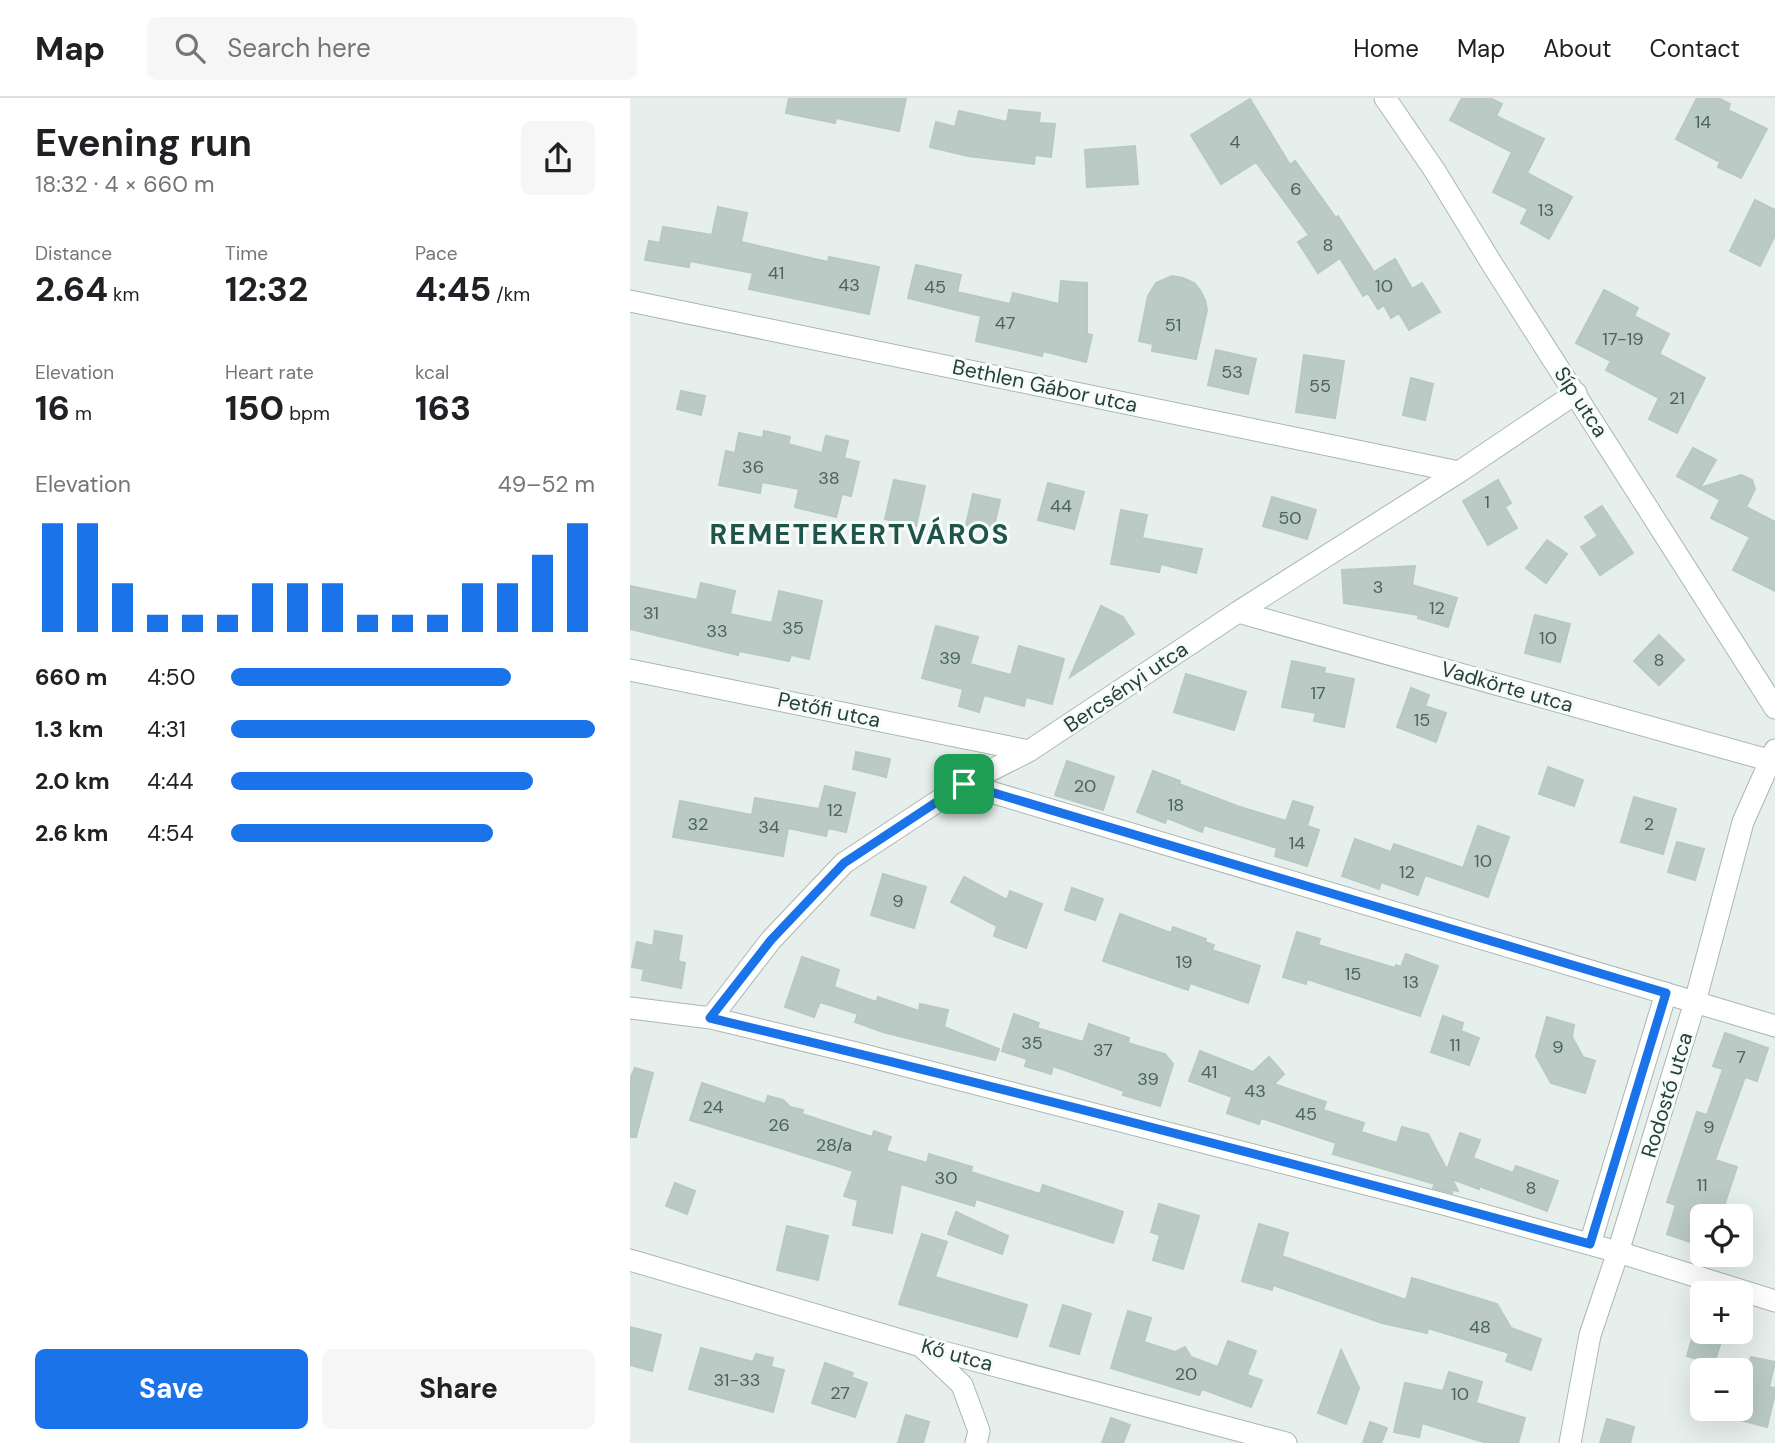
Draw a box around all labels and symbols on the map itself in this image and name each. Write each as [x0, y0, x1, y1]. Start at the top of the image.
house number: 14 [1695, 110, 1711, 134]
house number: 4 [1230, 130, 1241, 154]
house number: 6 [1290, 177, 1302, 201]
house number: 13 [1538, 198, 1554, 222]
house number: 8 [1323, 233, 1333, 257]
house number: 41 [768, 261, 784, 285]
house number: 43 [838, 273, 860, 297]
house number: 10 [1375, 274, 1393, 298]
house number: 45 [924, 275, 946, 299]
house number: 47 [995, 311, 1015, 335]
house number: 51 [1165, 313, 1181, 337]
house number: 17-19 [1602, 327, 1644, 351]
street label: Bethlen Gábor utca [950, 353, 1140, 419]
house number: 53 [1221, 360, 1243, 384]
street label: Síp utca [1548, 361, 1614, 443]
house number: 55 [1309, 374, 1331, 398]
house number: 21 [1669, 386, 1685, 410]
house number: 36 [742, 455, 764, 479]
house number: 38 [818, 466, 840, 490]
house number: 1 [1484, 490, 1490, 514]
house number: 44 [1050, 494, 1072, 518]
house number: 50 [1278, 506, 1302, 530]
district label: REMETEKERTVÁROS [710, 516, 1010, 553]
house number: 3 [1373, 575, 1383, 599]
house number: 12 [1429, 596, 1445, 620]
house number: 31 [643, 601, 659, 625]
house number: 35 [782, 616, 804, 640]
house number: 33 [706, 619, 728, 643]
house number: 10 [1539, 626, 1557, 650]
street label: Bercsényi utca [1059, 635, 1193, 739]
house number: 39 [939, 646, 961, 670]
house number: 8 [1654, 648, 1664, 672]
street label: Vadkörte utca [1438, 655, 1576, 719]
house number: 17 [1310, 681, 1326, 705]
street label: Petőfi utca [775, 685, 883, 735]
house number: 15 [1414, 708, 1430, 732]
pin [934, 754, 994, 814]
house number: 20 [1074, 774, 1096, 798]
house number: 18 [1168, 793, 1184, 817]
house number: 12 [827, 798, 843, 822]
house number: 32 [687, 812, 709, 836]
house number: 2 [1644, 812, 1654, 836]
house number: 34 [758, 815, 780, 839]
house number: 14 [1289, 831, 1305, 855]
house number: 10 [1474, 849, 1492, 873]
house number: 12 [1399, 860, 1415, 884]
house number: 9 [892, 889, 904, 913]
house number: 19 [1176, 950, 1192, 974]
house number: 15 [1345, 962, 1361, 986]
house number: 13 [1403, 970, 1419, 994]
street label: Rodostó utca [1635, 1029, 1699, 1161]
house number: 35 [1021, 1031, 1043, 1055]
house number: 11 [1449, 1033, 1461, 1057]
house number: 9 [1552, 1035, 1564, 1059]
house number: 37 [1093, 1038, 1113, 1062]
house number: 7 [1736, 1045, 1746, 1069]
house number: 41 [1201, 1060, 1217, 1084]
house number: 39 [1137, 1067, 1159, 1091]
house number: 43 [1244, 1079, 1266, 1103]
house number: 24 [703, 1095, 724, 1119]
house number: 45 [1295, 1102, 1317, 1126]
house number: 26 [768, 1113, 790, 1137]
house number: 9 [1703, 1115, 1715, 1139]
house number: 28/a [816, 1133, 852, 1157]
house number: 30 [935, 1166, 957, 1190]
house number: 11 [1696, 1173, 1708, 1197]
house number: 8 [1526, 1176, 1536, 1200]
house number: 48 [1469, 1315, 1491, 1339]
street label: Kő utca [918, 1332, 996, 1378]
house number: 20 [1175, 1362, 1197, 1386]
house number: 31-33 [714, 1368, 760, 1392]
house number: 27 [830, 1381, 850, 1405]
house number: 10 [1451, 1382, 1469, 1406]

